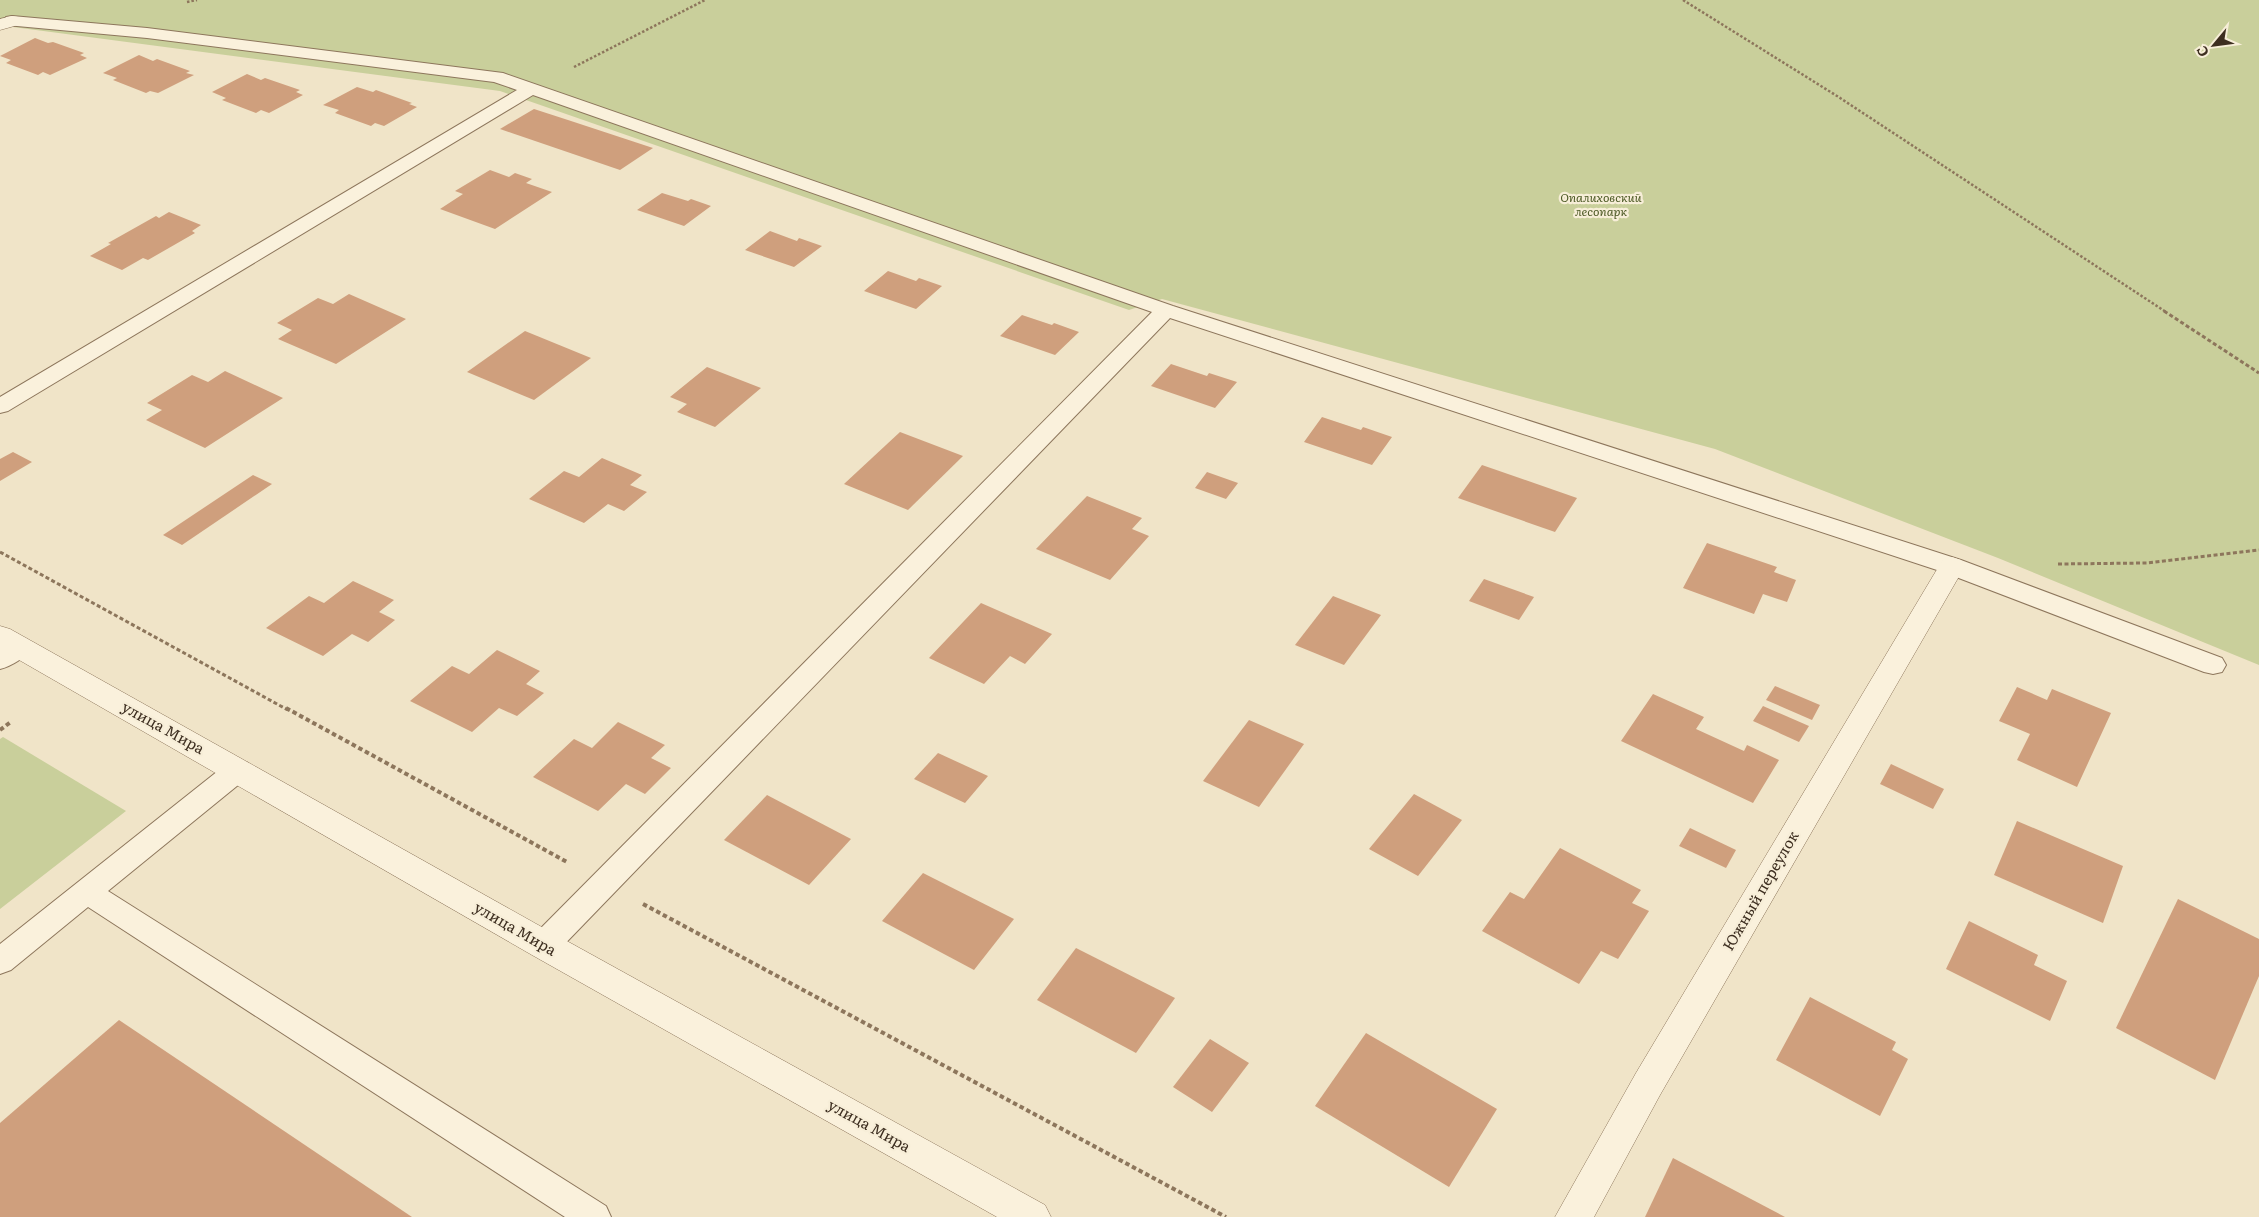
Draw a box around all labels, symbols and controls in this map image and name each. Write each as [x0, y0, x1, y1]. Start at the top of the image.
north arrow [2189, 20, 2239, 70]
text: С [2191, 43, 2213, 61]
park label: Опалиховский лесопарк [1560, 188, 1643, 220]
street label: улица Мира [118, 694, 210, 759]
street label: Южный переулок [1716, 826, 1803, 954]
street label: улица Мира [470, 895, 562, 961]
street label: улица Мира [824, 1092, 916, 1157]

